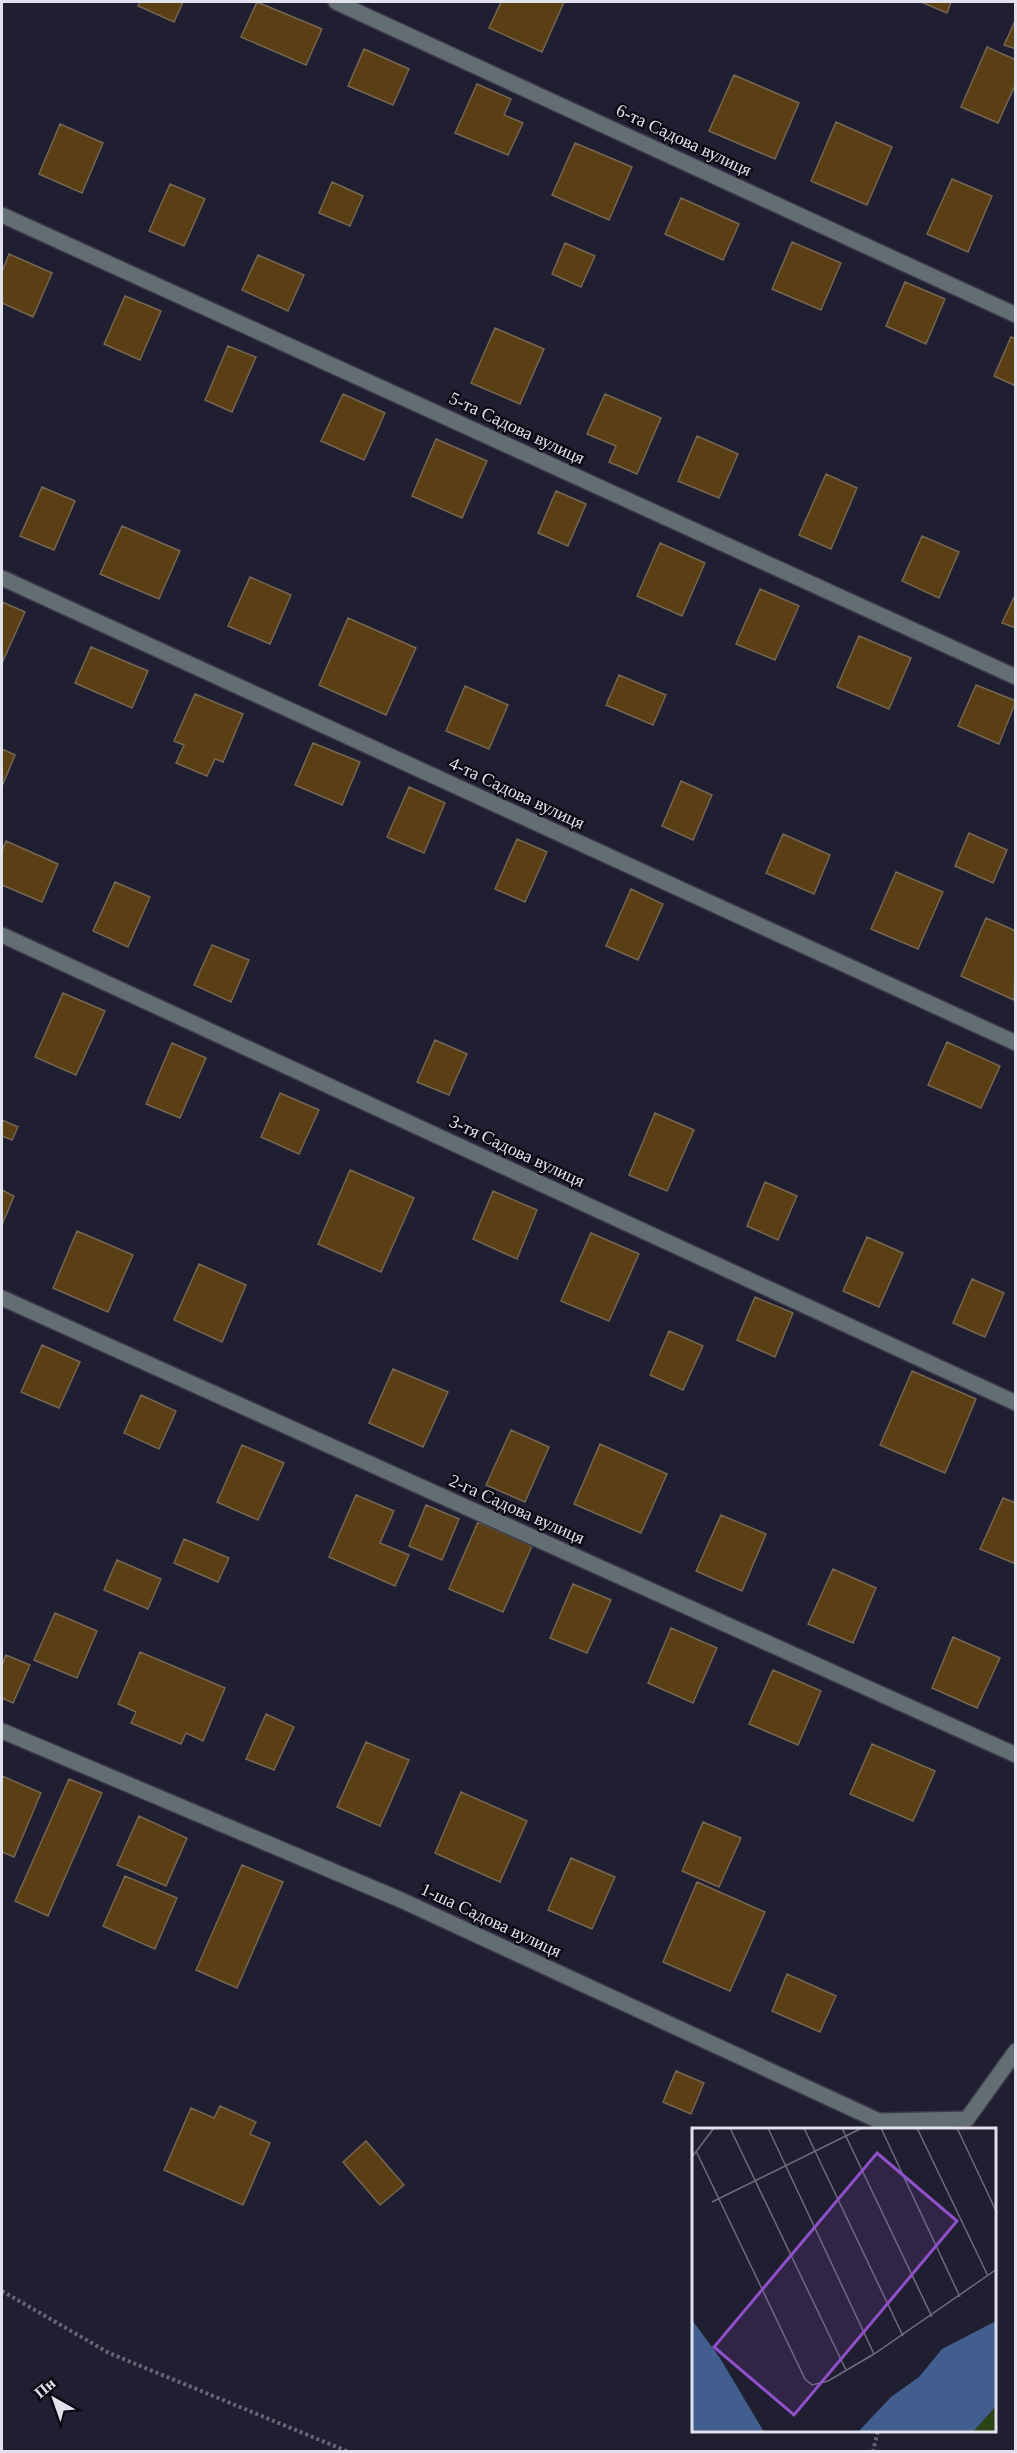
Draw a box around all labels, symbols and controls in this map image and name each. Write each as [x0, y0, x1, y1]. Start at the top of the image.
street label: 6-та Садова вулиця [613, 100, 755, 180]
street label: 5-та Садова вулиця [446, 388, 588, 468]
street label: 4-та Садова вулиця [446, 753, 588, 833]
street label: 3-тя Садова вулиця [446, 1111, 588, 1191]
street label: 2-га Садова вулиця [446, 1470, 588, 1548]
street label: 1-ша Садова вулиця [417, 1879, 565, 1961]
inset map [692, 2128, 996, 2432]
north arrow [24, 2369, 84, 2429]
text: Пн [31, 2374, 58, 2401]

